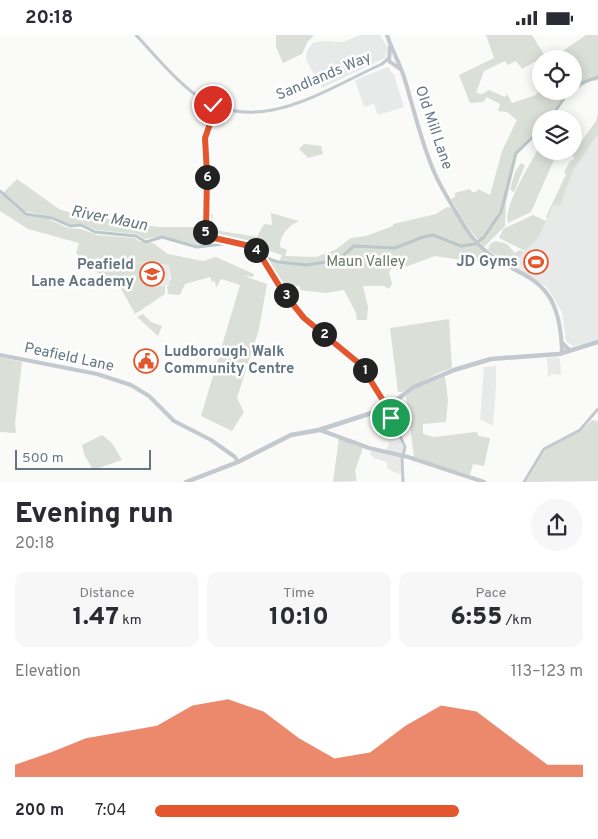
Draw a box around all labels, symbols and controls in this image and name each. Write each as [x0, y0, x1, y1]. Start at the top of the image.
text: 20:18 [25, 6, 73, 30]
street label: Sandlands Way [274, 48, 375, 106]
map controls [532, 50, 582, 160]
button: locate [532, 50, 582, 100]
pin [192, 84, 234, 126]
street label: Old Mill Lane [410, 84, 456, 172]
icon: check [199, 91, 227, 119]
button: layers [532, 110, 582, 160]
pin: 6 [194, 165, 220, 189]
text: 6 [203, 169, 212, 186]
water label: River Maun [69, 202, 149, 236]
pin: 5 [192, 219, 218, 245]
text: 5 [201, 224, 210, 241]
pin: 4 [244, 237, 268, 263]
text: 4 [252, 242, 261, 259]
sports icon: JD Gyms [523, 249, 549, 275]
park label: Maun Valley [326, 253, 406, 272]
place label: JD Gyms [456, 253, 518, 272]
place label: Peafield Lane Academy [31, 256, 134, 292]
school or university icon: Peafield Lane Academy [139, 261, 165, 287]
pin: 3 [274, 283, 298, 307]
text: 3 [282, 287, 291, 304]
pin: 2 [312, 321, 336, 347]
text: 2 [320, 326, 329, 343]
street label: Peafield Lane [22, 339, 116, 377]
place label: Ludborough Walk Community Centre [164, 343, 294, 379]
public building icon: Ludborough Walk Community Centre [133, 348, 159, 374]
pin: 1 [352, 357, 378, 383]
text: 1 [363, 362, 368, 379]
pin [370, 397, 412, 439]
icon: arrive [377, 404, 405, 432]
scale bar [15, 447, 151, 470]
text: 500 m [22, 450, 64, 467]
text: Evening run [15, 497, 174, 533]
button: share [531, 499, 583, 551]
text: 20:18 [15, 534, 54, 554]
text: Distance [80, 585, 134, 602]
text: Time [283, 585, 315, 602]
text: Pace [476, 585, 506, 602]
text: 1.47 [72, 602, 119, 634]
text: 10:10 [269, 602, 329, 634]
text: 6:55 [450, 602, 502, 634]
text: km [119, 612, 142, 629]
text: /km [502, 612, 532, 629]
text: Elevation [15, 662, 81, 682]
text: 113–123 m [511, 662, 583, 682]
text: 200 m [15, 801, 64, 821]
text: 7:04 [95, 801, 127, 821]

